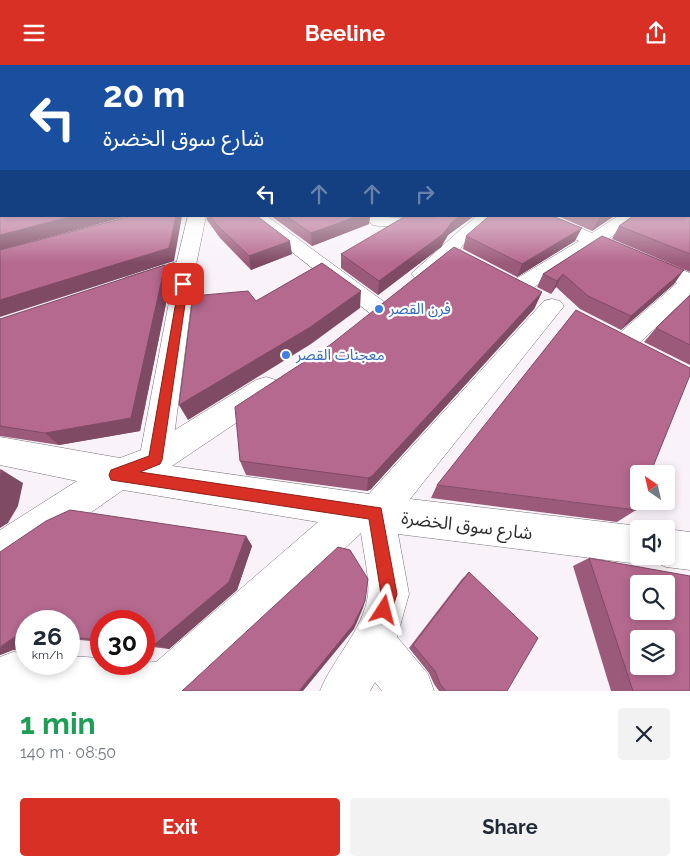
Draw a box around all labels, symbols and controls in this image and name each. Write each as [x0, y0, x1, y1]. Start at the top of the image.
icon: menu [20, 19, 48, 47]
icon: share [642, 19, 670, 47]
text: Beeline [305, 20, 385, 46]
text: 20 m [103, 74, 185, 115]
icon: left [20, 85, 85, 150]
text: شارع سوق الخضرة [103, 125, 264, 151]
icon: left [252, 180, 280, 208]
icon: ahead [305, 180, 333, 208]
icon: ahead [358, 180, 386, 208]
icon: right [411, 180, 439, 208]
pin [162, 263, 204, 305]
icon: arrive [169, 270, 197, 298]
place label: فرن القصر [388, 300, 451, 318]
marker: فرن القصر [373, 303, 385, 315]
place label: معجنات القصر [295, 346, 385, 364]
marker: معجنات القصر [280, 349, 292, 361]
north arrow [630, 465, 675, 510]
map controls [630, 465, 675, 675]
street label: شارع سوق الخضرة [400, 507, 534, 547]
button: sound [630, 520, 675, 565]
button: search [630, 575, 675, 620]
position arrow [357, 583, 409, 635]
speed limit sign: 30 [90, 610, 155, 675]
text: 26 [33, 621, 62, 651]
button: layers [630, 630, 675, 675]
text: km/h [32, 648, 63, 662]
text: 1 min [20, 706, 96, 741]
button: close [618, 708, 670, 760]
text: 140 m · 08:50 [20, 743, 116, 762]
button: Exit [20, 798, 340, 856]
button: Share [350, 798, 670, 856]

